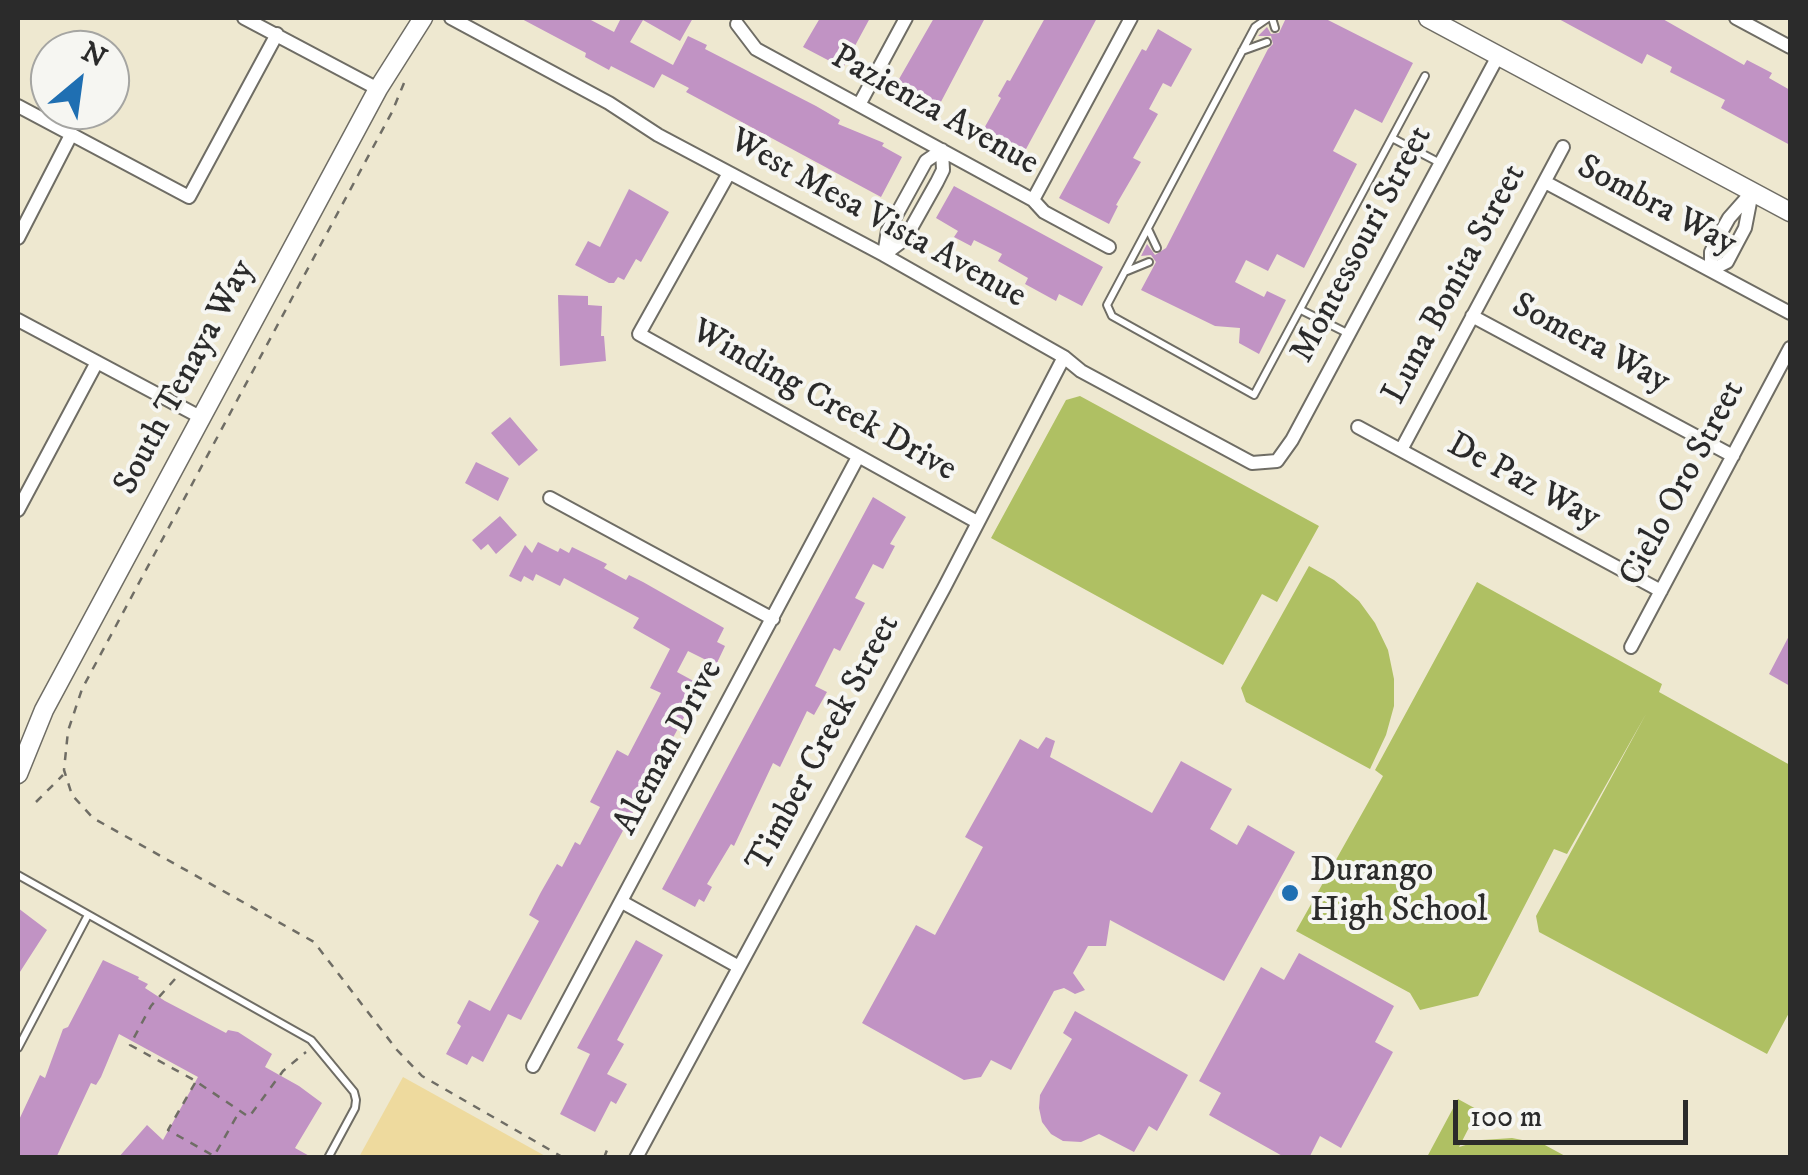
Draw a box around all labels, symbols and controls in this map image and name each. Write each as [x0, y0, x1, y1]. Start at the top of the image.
north arrow [30, 30, 130, 130]
text: N [75, 34, 112, 76]
street label: Pazienza Avenue [823, 38, 1045, 186]
street label: Montessouri Street [1283, 120, 1443, 370]
street label: West Mesa Vista Avenue [721, 121, 1033, 319]
street label: Sombra Way [1569, 148, 1743, 266]
street label: Luna Bonita Street [1375, 158, 1537, 412]
street label: South Tenaya Way [106, 253, 266, 503]
street label: Somera Way [1504, 286, 1676, 404]
street label: Winding Creek Drive [683, 312, 963, 492]
street label: Cielo Oro Street [1612, 374, 1756, 594]
street label: De Paz Way [1439, 425, 1607, 541]
street label: Timber Creek Street [739, 608, 911, 880]
street label: Aleman Drive [606, 653, 734, 843]
place label: Durango High School [1310, 852, 1487, 934]
marker: Durango High School [1279, 882, 1301, 904]
scale bar [1458, 1080, 1693, 1142]
text: 100 m [1470, 1099, 1542, 1136]

